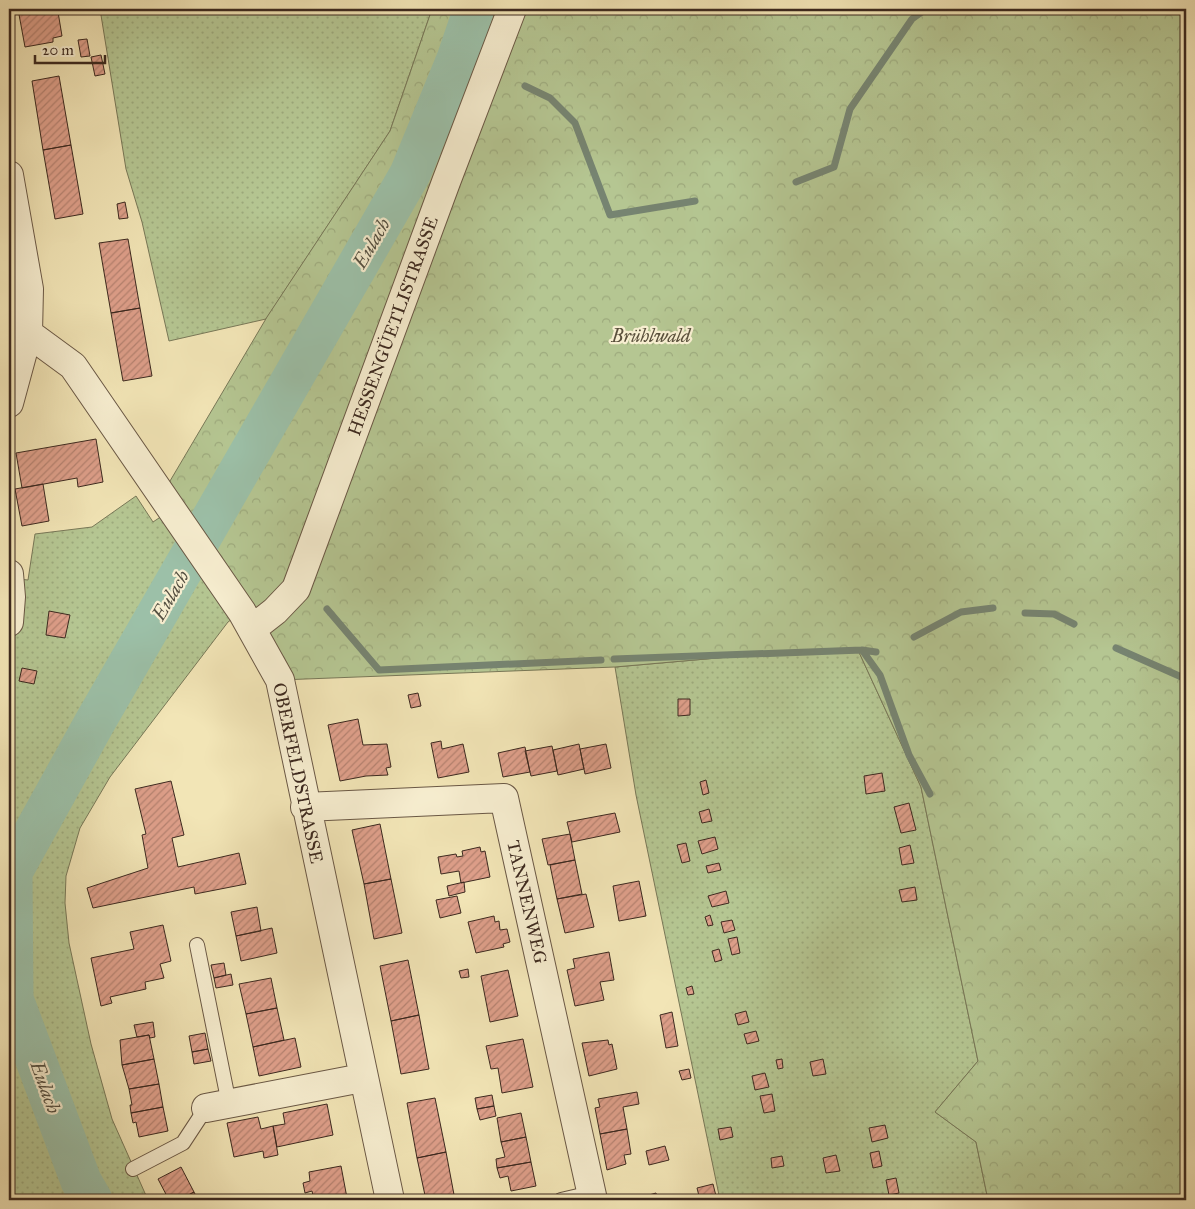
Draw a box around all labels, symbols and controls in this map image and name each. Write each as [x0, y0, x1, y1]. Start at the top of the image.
scale bar [35, 32, 105, 64]
text: 20 m [42, 41, 74, 59]
street label: HESSENGÜETLISTRASSE [342, 213, 443, 439]
water label: Eulach [347, 214, 395, 273]
park label: Brühlwald [610, 325, 692, 347]
water label: Eulach [146, 566, 194, 625]
street label: OBERFELDSTRASSE [268, 681, 328, 865]
street label: TANNENWEG [502, 838, 552, 966]
water label: Eulach [25, 1057, 66, 1116]

